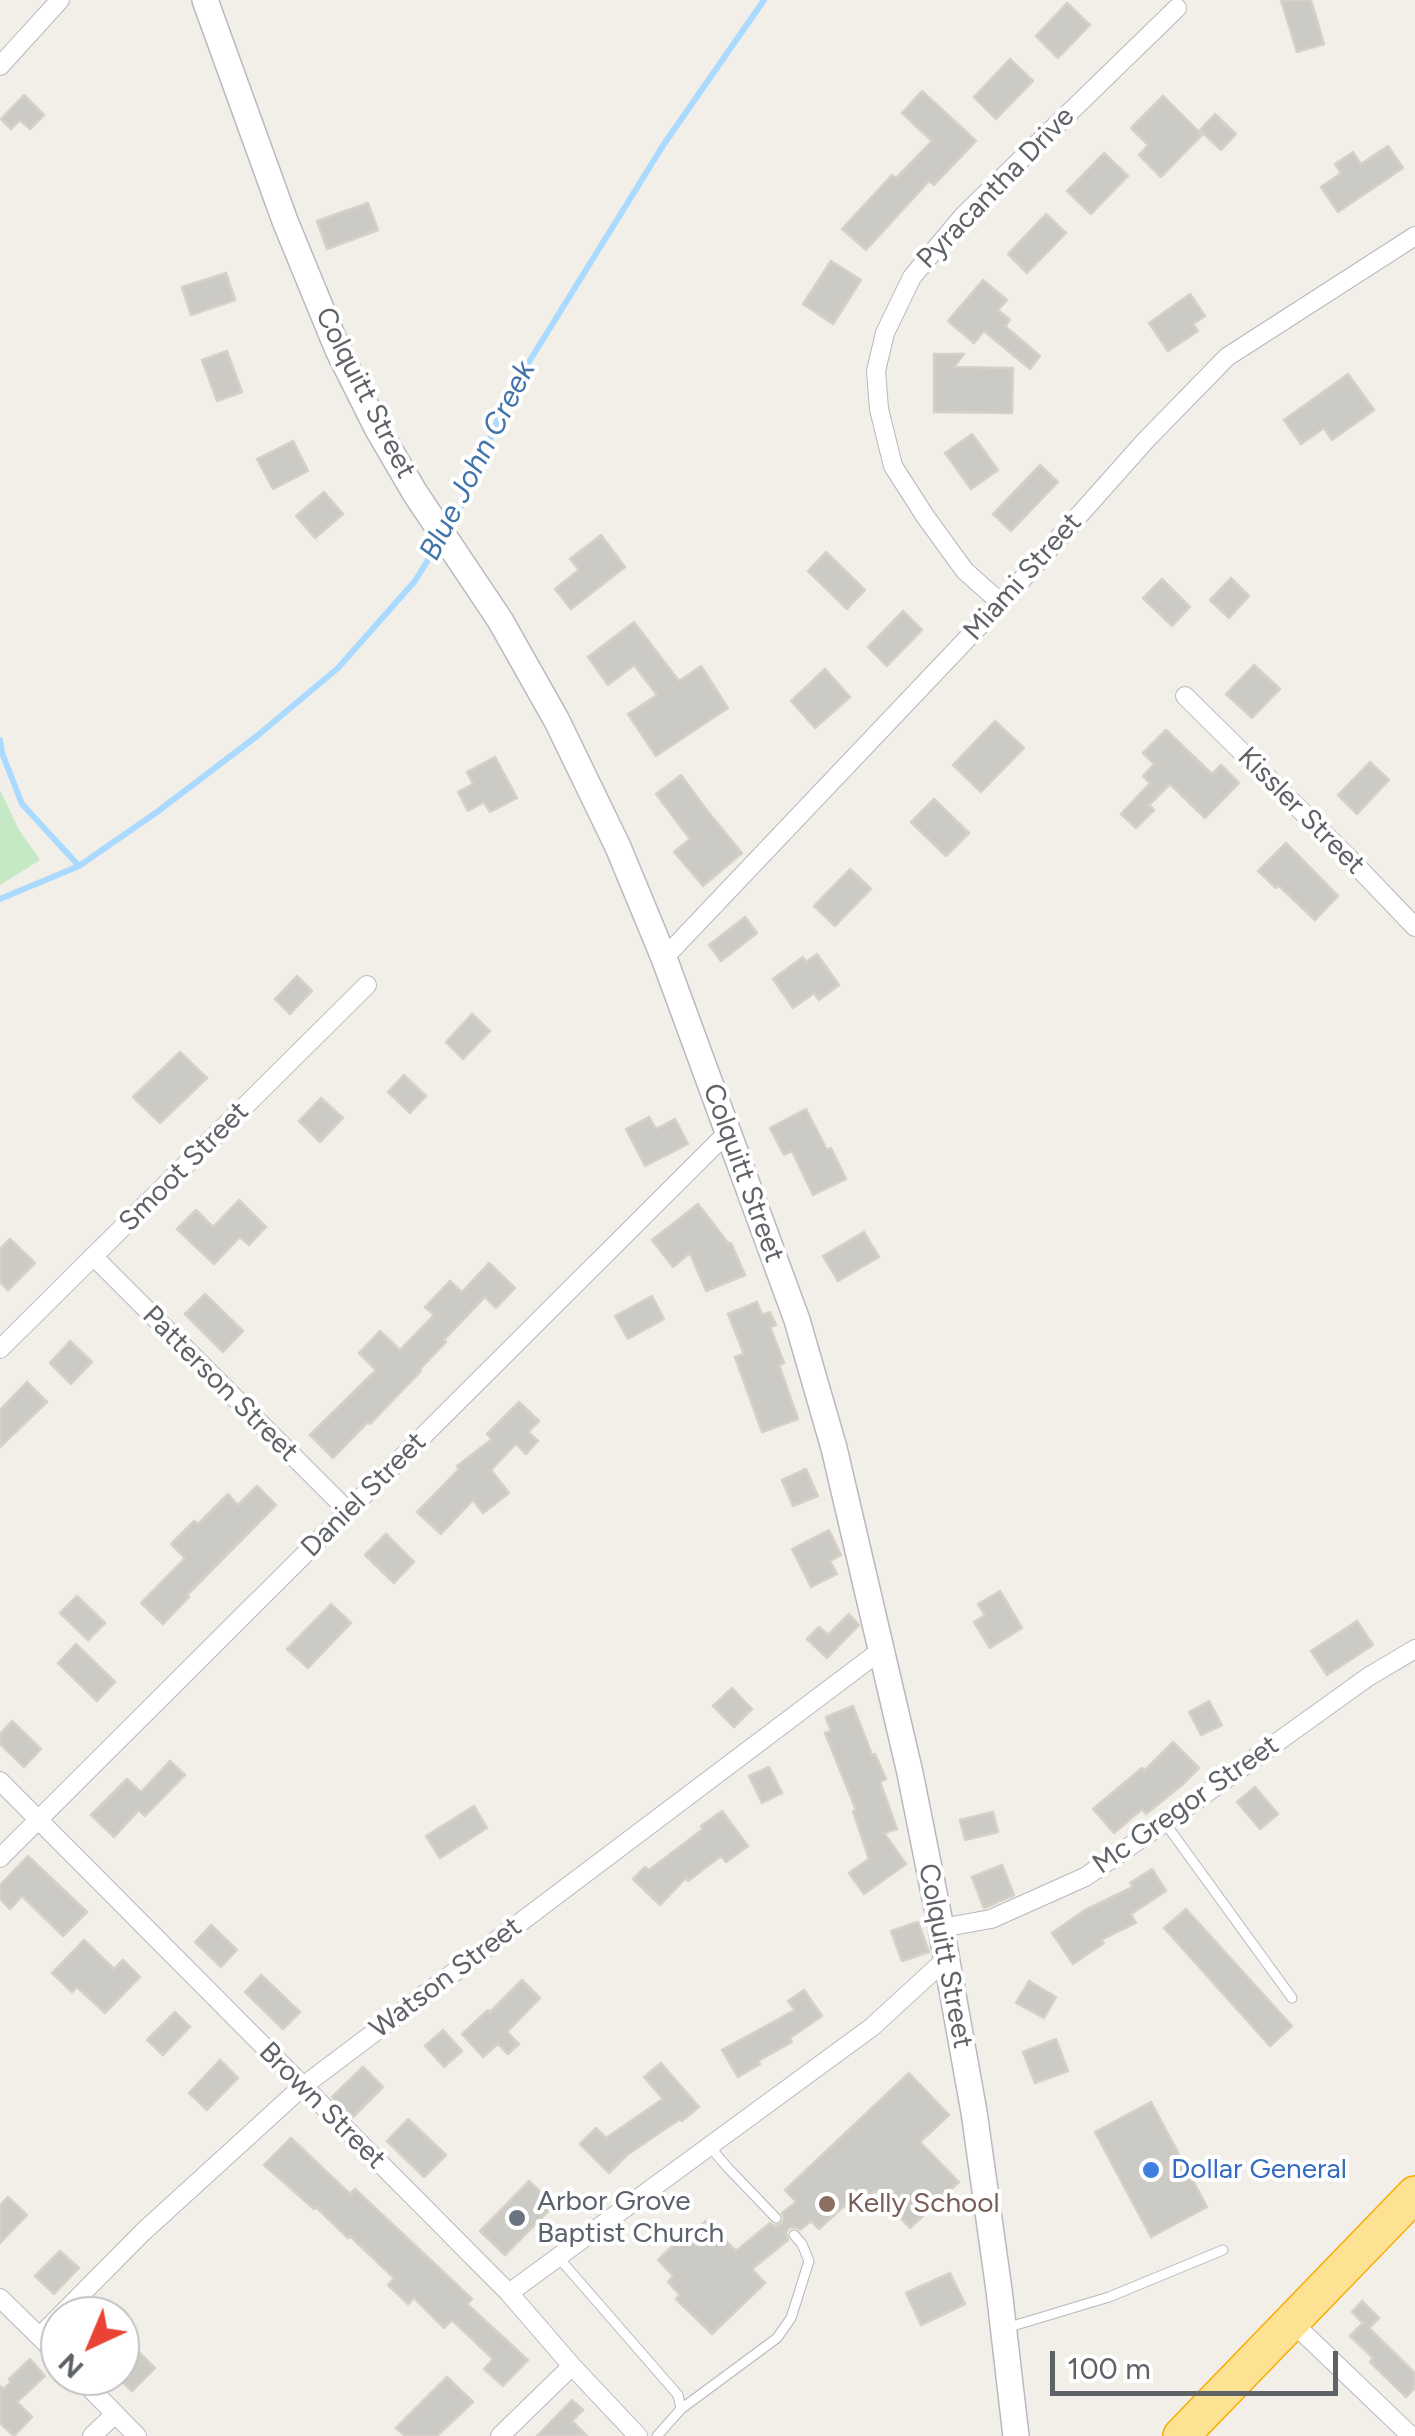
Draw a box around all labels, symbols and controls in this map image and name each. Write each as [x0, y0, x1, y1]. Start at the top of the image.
street label: Pyracantha Drive [910, 100, 1082, 276]
street label: Colquitt Street [307, 302, 423, 484]
water label: Blue John Creek [412, 355, 544, 567]
street label: Miami Street [957, 506, 1089, 648]
street label: Kissler Street [1230, 740, 1372, 882]
street label: Colquitt Street [695, 1079, 791, 1267]
street label: Smoot Street [112, 1095, 256, 1239]
street label: Patterson Street [135, 1299, 305, 1469]
street label: Daniel Street [295, 1426, 433, 1564]
street label: Mc Gregor Street [1087, 1728, 1285, 1882]
street label: Colquitt Street [911, 1861, 979, 2051]
street label: Watson Street [364, 1910, 528, 2046]
street label: Brown Street [252, 2036, 392, 2176]
place label: Dollar General [1171, 2153, 1347, 2187]
marker: Dollar General [1140, 2159, 1162, 2181]
place label: Arbor Grove Baptist Church [537, 2185, 724, 2251]
place label: Kelly School [847, 2187, 1000, 2221]
marker: Kelly School [816, 2193, 838, 2215]
marker: Arbor Grove Baptist Church [506, 2207, 528, 2229]
north arrow [40, 2296, 140, 2396]
scale bar [1055, 2331, 1342, 2393]
text: N [51, 2346, 90, 2386]
text: 100 m [1067, 2350, 1151, 2387]

